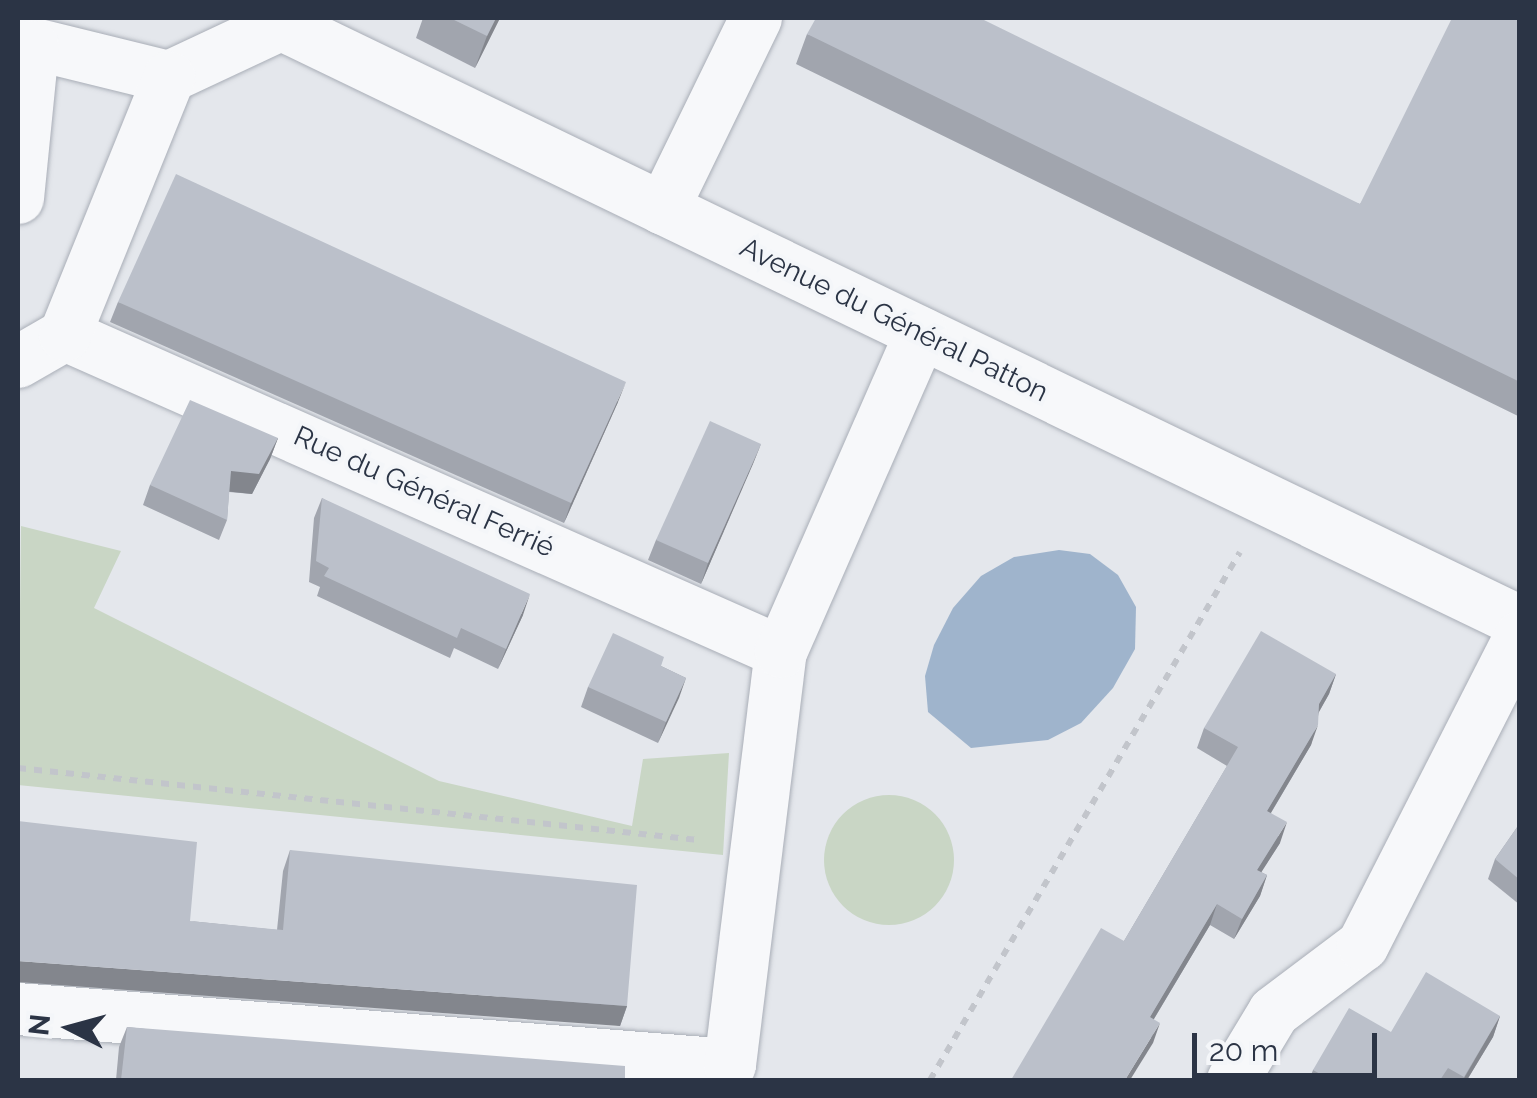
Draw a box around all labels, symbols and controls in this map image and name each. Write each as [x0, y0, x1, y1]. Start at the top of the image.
street label: Avenue du Général Patton [734, 230, 1054, 410]
street label: Rue du Général Ferrié [288, 419, 560, 565]
north arrow [20, 978, 120, 1078]
text: N [22, 1012, 57, 1037]
scale bar [1197, 1013, 1382, 1075]
text: 20 m [1209, 1033, 1278, 1068]

